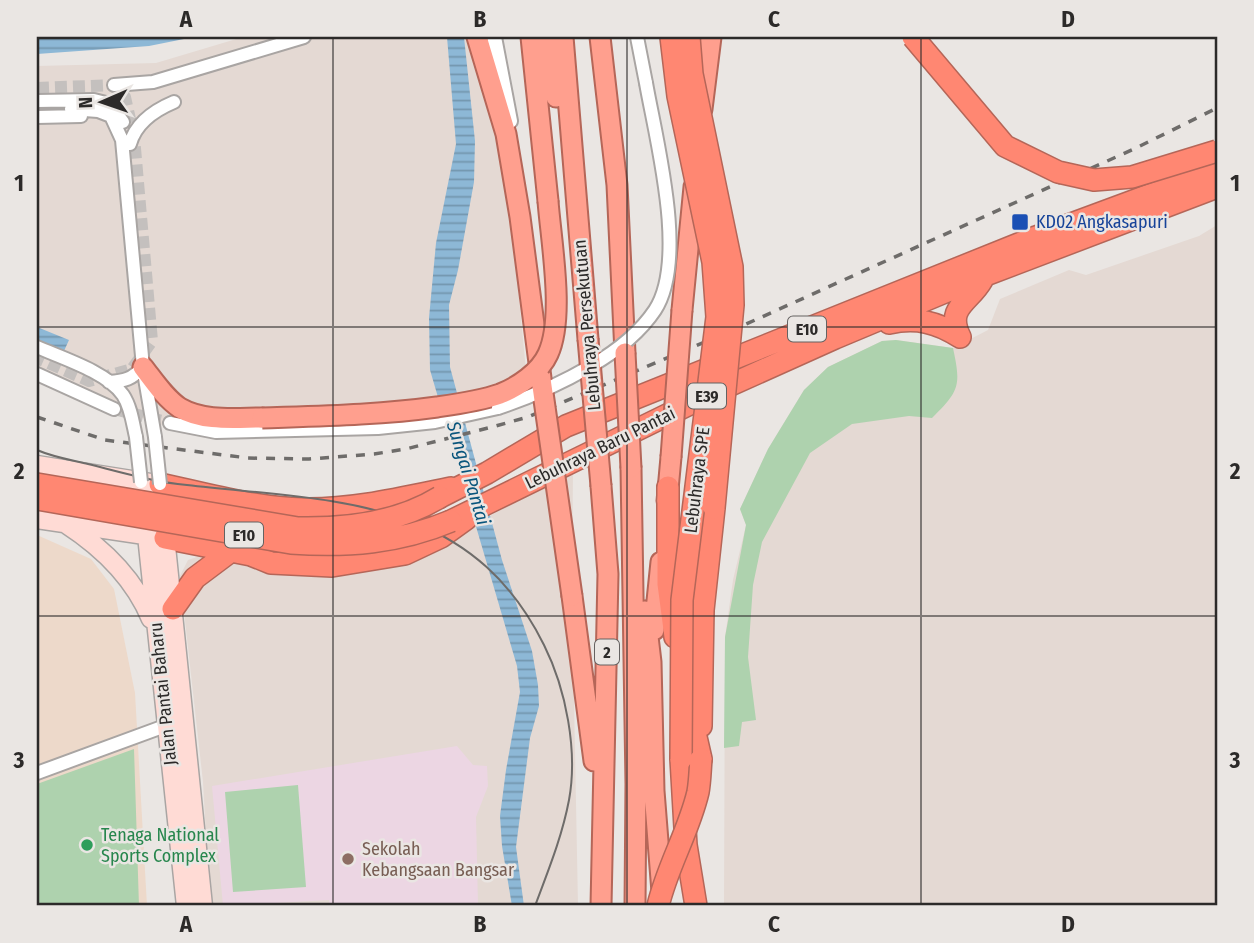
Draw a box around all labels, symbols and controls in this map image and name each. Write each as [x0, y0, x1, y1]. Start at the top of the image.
text: A [179, 5, 193, 33]
text: B [474, 5, 487, 33]
text: C [768, 5, 780, 33]
text: D [1061, 5, 1075, 33]
north arrow [66, 66, 136, 136]
text: N [74, 96, 97, 109]
text: 1 [14, 169, 24, 197]
text: 1 [1230, 169, 1240, 197]
place label: KD02 Angkasapuri [1036, 211, 1168, 233]
marker: KD02 Angkasapuri [1010, 212, 1030, 232]
street label: Lebuhraya Persekutuan [569, 239, 605, 411]
road number: E10 [788, 316, 826, 342]
road number: E39 [688, 384, 726, 408]
street label: Lebuhraya Baru Pantai [521, 402, 679, 494]
water label: Sungai Pantai [442, 417, 495, 528]
street label: Lebuhraya SPE [680, 426, 714, 534]
text: 2 [13, 457, 25, 485]
text: 2 [1229, 457, 1241, 485]
road number: E10 [225, 522, 263, 548]
street label: Jalan Pantai Baharu [145, 621, 181, 767]
road number: 2 [595, 639, 619, 664]
text: 3 [13, 746, 25, 774]
text: 3 [1229, 746, 1241, 774]
place label: Tenaga National Sports Complex [101, 824, 219, 867]
marker: Tenaga National Sports Complex [79, 837, 95, 853]
place label: Sekolah Kebangsaan Bangsar [362, 838, 515, 881]
marker: Sekolah Kebangsaan Bangsar [340, 851, 356, 867]
text: A [179, 910, 193, 938]
text: B [474, 910, 487, 938]
text: C [768, 910, 780, 938]
text: D [1061, 910, 1075, 938]

